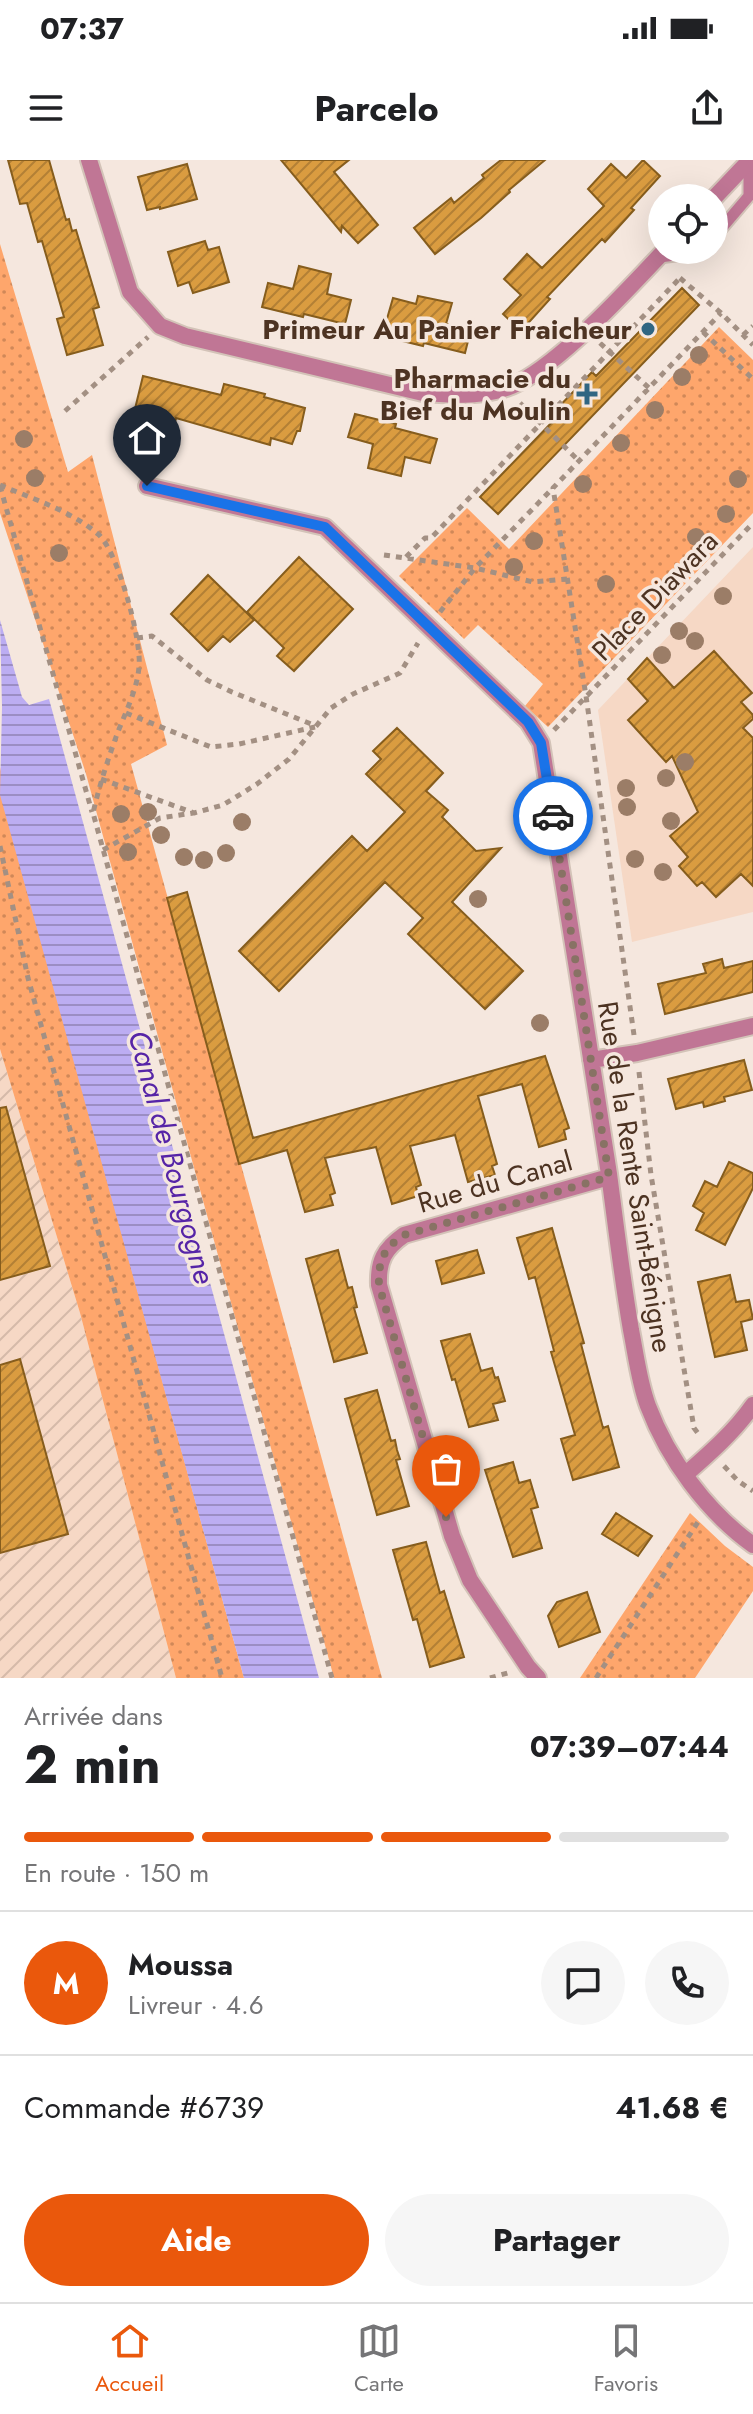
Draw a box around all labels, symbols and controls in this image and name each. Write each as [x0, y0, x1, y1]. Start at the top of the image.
text: 07:37 [40, 7, 124, 50]
text: Parcelo [314, 82, 439, 134]
icon: menu [24, 86, 68, 130]
icon: share [685, 86, 729, 130]
map controls [648, 184, 728, 264]
button: locate [648, 184, 728, 264]
place label: Primeur Au Panier Fraicheur [262, 309, 632, 350]
marker: Primeur Au Panier Fraicheur [639, 320, 657, 338]
place label: Pharmacie du Bief du Moulin [380, 358, 571, 431]
marker: Pharmacie du Bief du Moulin [578, 385, 596, 403]
pin [113, 404, 181, 486]
icon: home [125, 416, 169, 460]
street label: Place Diawara [582, 522, 728, 670]
courier [513, 776, 593, 856]
icon: car [531, 794, 575, 838]
street label: Rue de la Rente Saint-Bénigne [587, 998, 683, 1356]
water label: Canal de Bourgogne [117, 1025, 227, 1289]
street label: Rue du Canal [413, 1140, 577, 1224]
pin [412, 1435, 480, 1517]
icon: bag [424, 1447, 468, 1491]
text: Arrivée dans [24, 1697, 163, 1735]
text: 07:39–07:44 [530, 1725, 729, 1768]
text: 2 min [24, 1727, 161, 1803]
text: En route · 150 m [24, 1854, 209, 1892]
button: chat [541, 1941, 625, 2025]
button: phone [645, 1941, 729, 2025]
text: Moussa [128, 1943, 233, 1986]
text: M [53, 1962, 79, 2005]
text: Livreur · 4.6 [128, 1986, 264, 2024]
text: Commande #6739 [24, 2086, 264, 2129]
text: 41.68 € [616, 2086, 729, 2129]
button: Aide [24, 2194, 369, 2286]
button: Partager [385, 2194, 729, 2286]
tab: Accueil [95, 2319, 164, 2399]
tab: Carte [354, 2319, 404, 2399]
tab: Favoris [594, 2319, 658, 2399]

